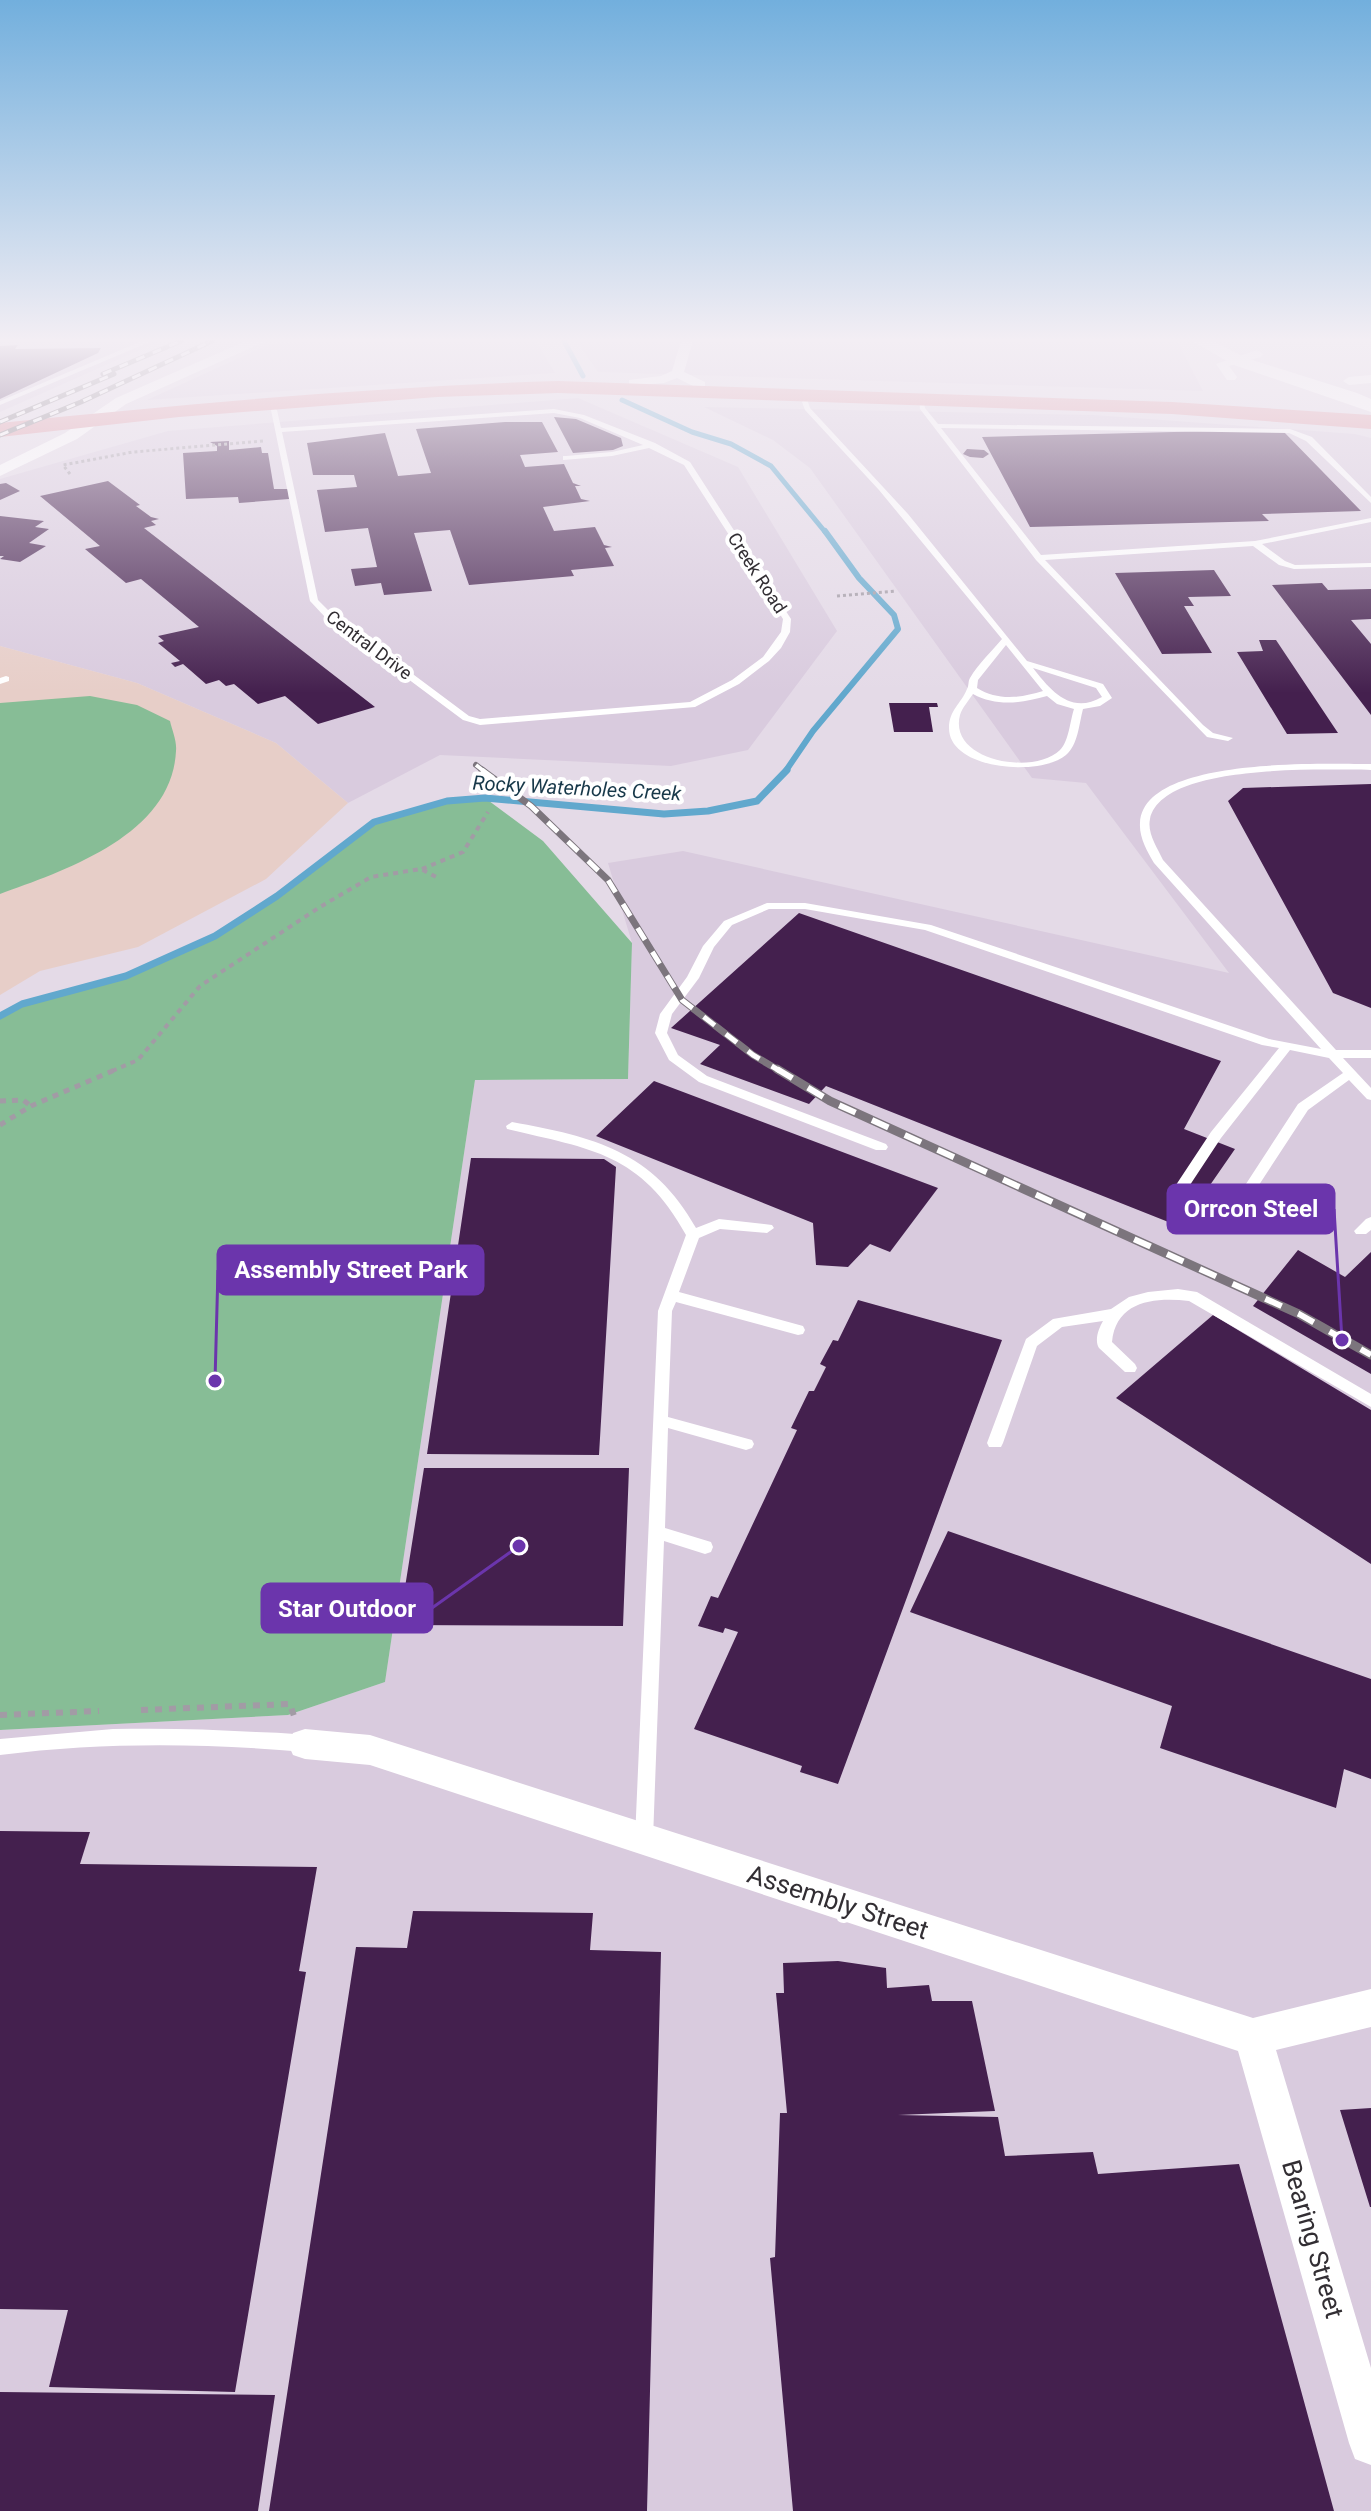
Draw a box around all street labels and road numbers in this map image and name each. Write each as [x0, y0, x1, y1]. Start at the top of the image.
street label: Creek Road [724, 529, 791, 617]
street label: Central Drive [322, 606, 416, 684]
street label: Assembly Street [744, 1859, 932, 1945]
street label: Bearing Street [1276, 2156, 1350, 2322]

